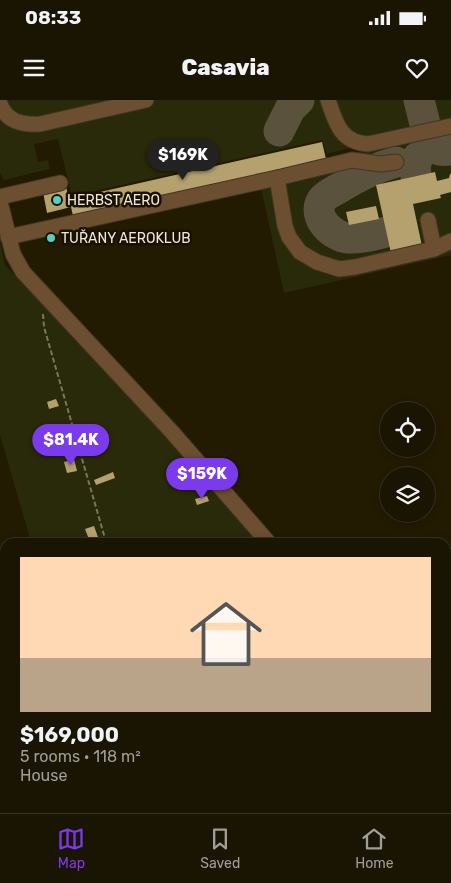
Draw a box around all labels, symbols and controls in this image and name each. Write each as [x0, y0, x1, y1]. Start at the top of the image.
text: 08:33 [25, 6, 81, 29]
icon: menu [20, 54, 48, 82]
text: Casavia [181, 54, 270, 81]
icon: heart [403, 54, 431, 82]
pin: $169K [148, 138, 218, 181]
text: $169K [158, 145, 208, 164]
place label: HERBST AERO [67, 192, 160, 209]
marker: HERBST AERO [51, 194, 63, 206]
place label: TUŘANY AEROKLUB [61, 229, 191, 247]
marker: TUŘANY AEROKLUB [45, 232, 57, 244]
map controls [380, 402, 435, 522]
button: locate [380, 402, 435, 457]
pin: $81.4K [30, 424, 112, 466]
text: $81.4K [43, 430, 99, 449]
pin: $159K [167, 458, 237, 500]
text: $159K [177, 464, 227, 483]
button: layers [380, 467, 435, 522]
icon: home [181, 589, 271, 679]
text: $169,000 [20, 722, 119, 747]
text: 5 rooms · 118 m² [20, 747, 141, 766]
text: House [20, 766, 67, 785]
tab: Map [57, 825, 85, 872]
tab: Saved [200, 825, 240, 872]
tab: Home [355, 825, 394, 872]

